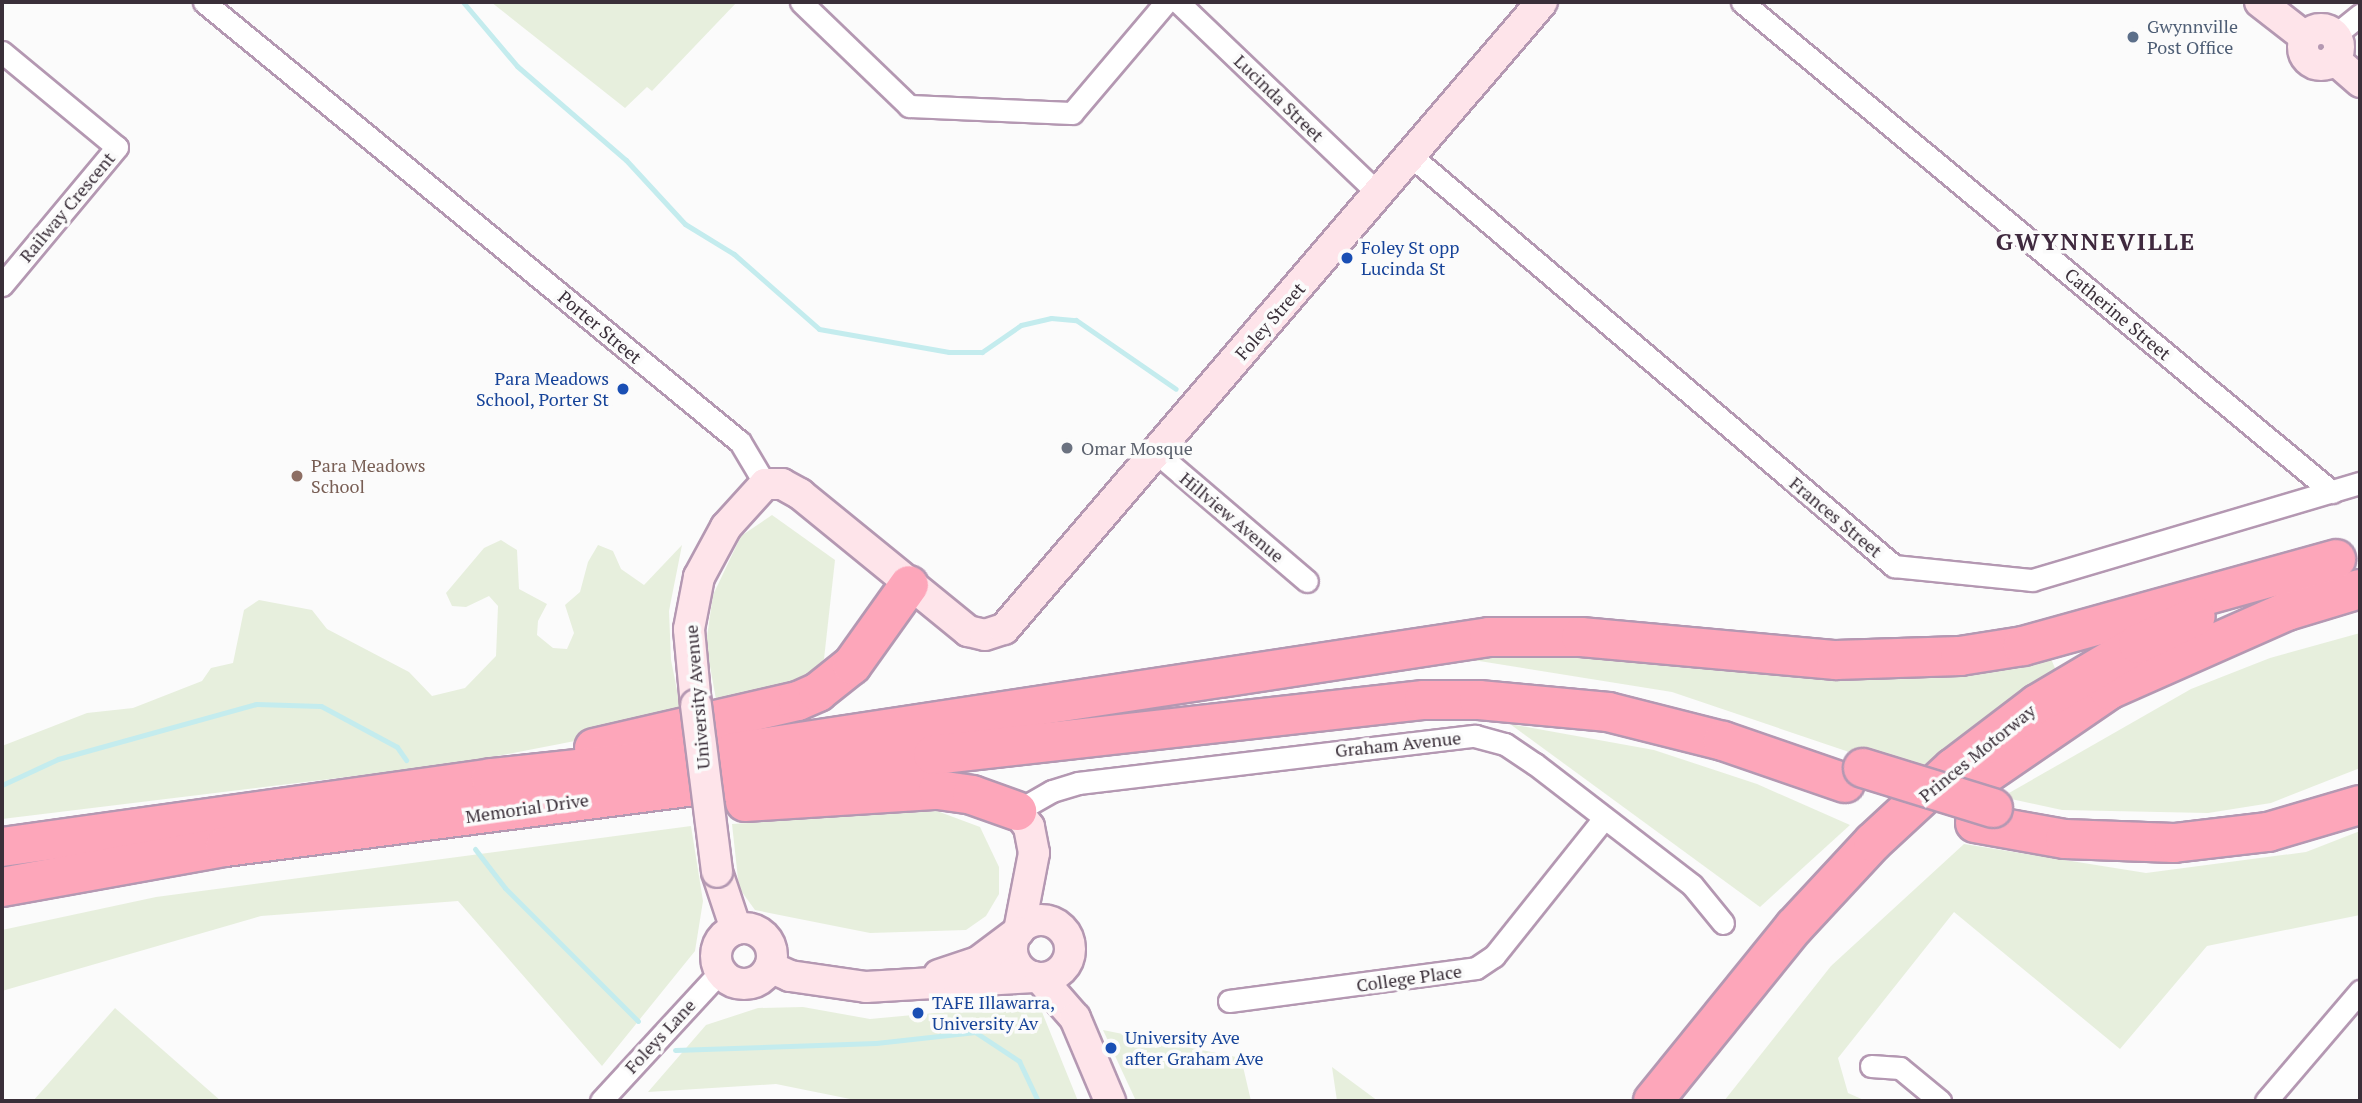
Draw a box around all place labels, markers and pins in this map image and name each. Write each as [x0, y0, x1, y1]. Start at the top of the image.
place label: Gwynnville Post Office [2147, 16, 2238, 58]
marker: Gwynnville Post Office [2125, 29, 2141, 45]
place label: Foley St opp Lucinda St [1361, 237, 1459, 280]
marker: Foley St opp Lucinda St [1339, 250, 1355, 266]
place label: Para Meadows School, Porter St [475, 368, 609, 410]
marker: Para Meadows School, Porter St [615, 381, 631, 397]
place label: Omar Mosque [1081, 437, 1193, 459]
marker: Omar Mosque [1059, 440, 1075, 456]
place label: Para Meadows School [311, 455, 426, 498]
marker: Para Meadows School [289, 468, 305, 484]
place label: TAFE Illawarra, University Av [932, 992, 1055, 1034]
marker: TAFE Illawarra, University Av [910, 1005, 926, 1021]
place label: University Ave after Graham Ave [1125, 1027, 1264, 1070]
marker: University Ave after Graham Ave [1103, 1040, 1119, 1056]

